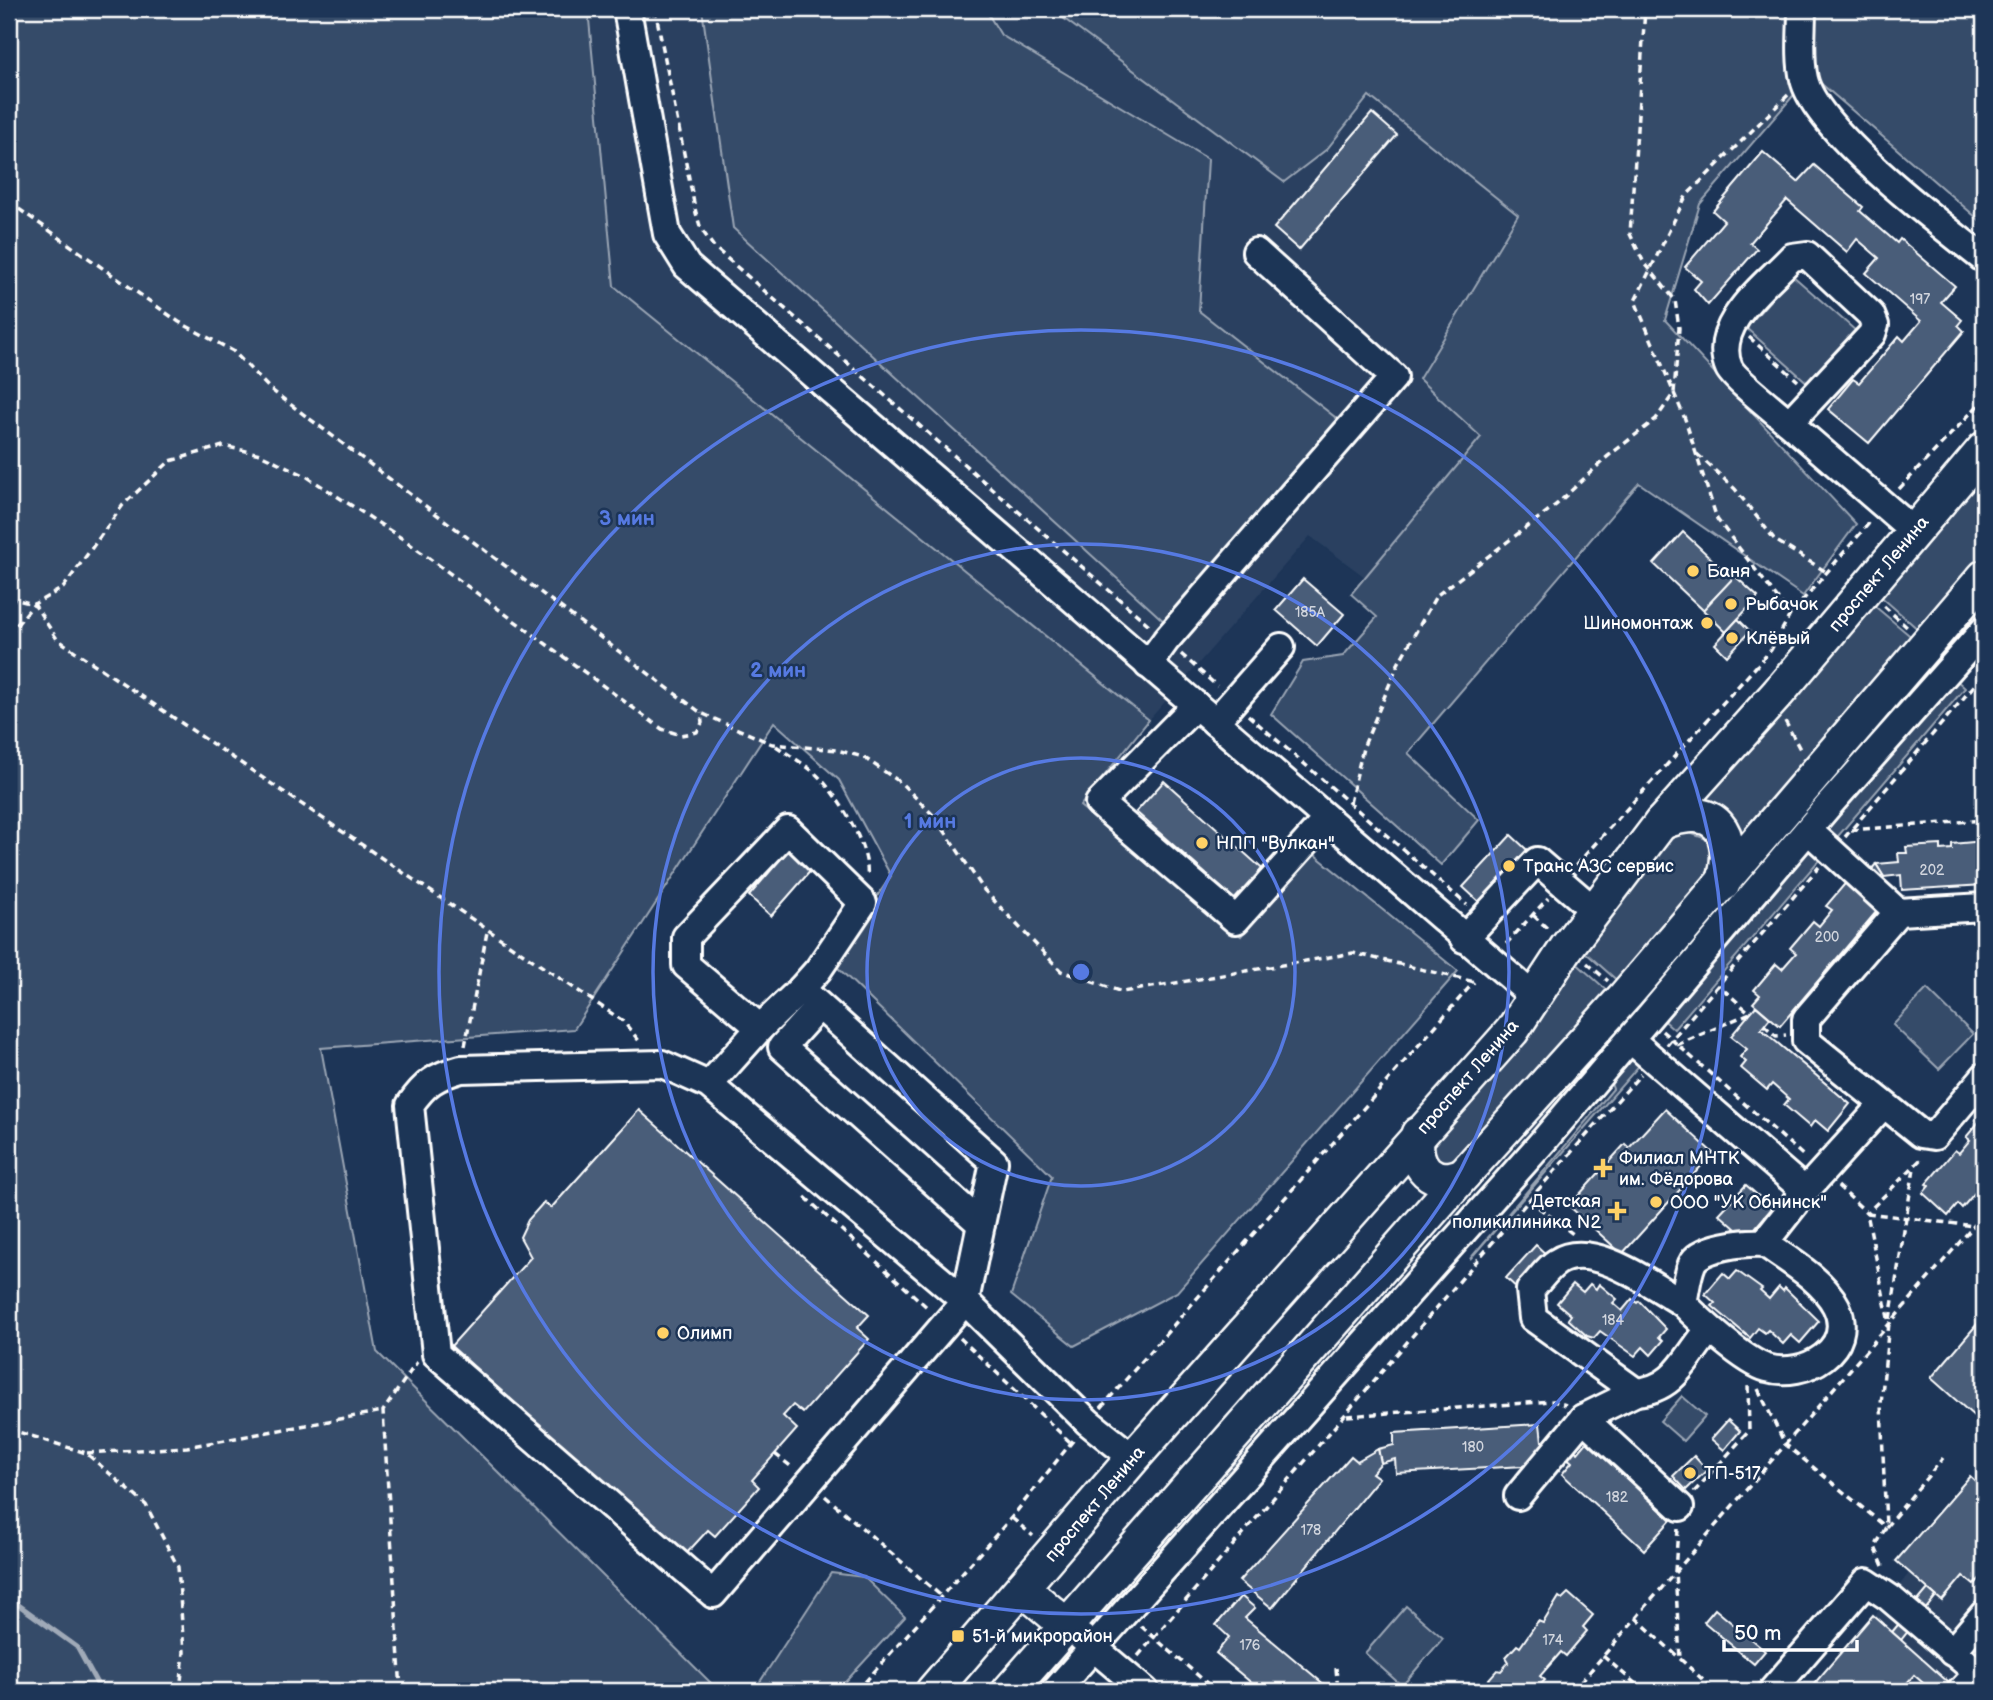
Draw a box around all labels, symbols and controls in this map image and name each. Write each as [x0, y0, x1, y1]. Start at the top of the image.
house number: 197 [1910, 291, 1930, 308]
text: 3 мин [599, 506, 655, 531]
street label: проспект Ленина [1824, 512, 1934, 636]
place label: Баня [1707, 561, 1750, 582]
marker: Баня [1685, 563, 1701, 579]
place label: Рыбачок [1745, 594, 1819, 615]
marker: Рыбачок [1723, 596, 1739, 612]
house number: 185А [1295, 604, 1326, 621]
place label: Шиномонтаж [1583, 613, 1693, 634]
marker: Шиномонтаж [1699, 615, 1715, 631]
place label: Клёвый [1746, 628, 1810, 649]
marker: Клёвый [1724, 630, 1740, 646]
text: 2 мин [750, 658, 806, 683]
text: 1 мин [904, 809, 956, 834]
place label: НПП "Вулкан" [1216, 833, 1335, 854]
marker: НПП "Вулкан" [1194, 835, 1210, 851]
place label: Транс АЗС сервис [1523, 856, 1674, 877]
marker: Транс АЗС сервис [1501, 858, 1517, 874]
house number: 202 [1920, 862, 1945, 879]
house number: 200 [1815, 929, 1839, 946]
centre of rings [1069, 960, 1093, 984]
street label: проспект Ленина [1413, 1015, 1524, 1138]
place label: Филиал МНТК им. Фёдорова [1619, 1148, 1740, 1190]
marker: Филиал МНТК им. Фёдорова [1593, 1158, 1613, 1178]
place label: Детская поликилиника N2 [1452, 1191, 1601, 1233]
place label: ООО "УК Обнинск" [1670, 1192, 1827, 1213]
marker: ООО "УК Обнинск" [1648, 1194, 1664, 1210]
marker: Детская поликилиника N2 [1607, 1201, 1627, 1221]
house number: 184 [1602, 1312, 1625, 1329]
place label: Олимп [677, 1323, 733, 1344]
marker: Олимп [655, 1325, 671, 1341]
house number: 180 [1462, 1439, 1484, 1456]
street label: проспект Ленина [1040, 1442, 1150, 1566]
place label: ТП-517 [1704, 1463, 1761, 1484]
marker: ТП-517 [1682, 1465, 1698, 1481]
house number: 182 [1606, 1489, 1629, 1506]
house number: 178 [1301, 1522, 1321, 1539]
scale bar [1724, 1609, 1856, 1653]
text: 50 m [1734, 1621, 1781, 1646]
place label: 51-й микрорайон [972, 1626, 1113, 1647]
marker: 51-й микрорайон [950, 1628, 966, 1644]
house number: 174 [1543, 1632, 1564, 1649]
house number: 176 [1240, 1637, 1261, 1654]

